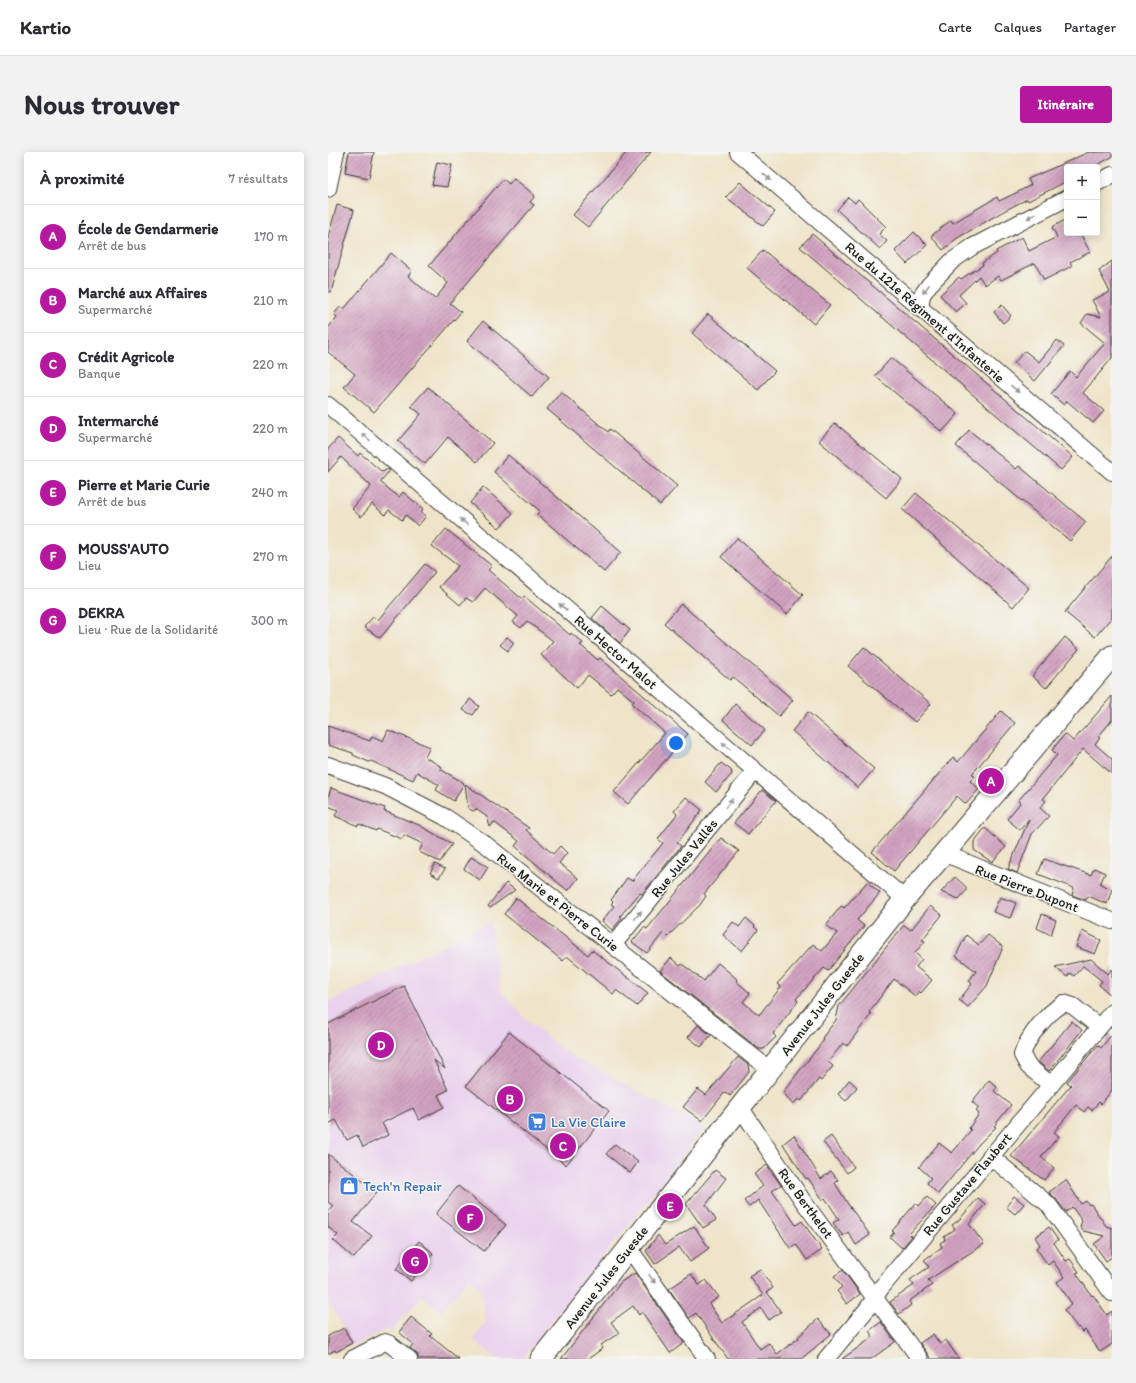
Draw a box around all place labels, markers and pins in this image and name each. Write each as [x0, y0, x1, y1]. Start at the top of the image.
pin: A [978, 766, 1004, 796]
pin: D [368, 1030, 394, 1060]
pin: B [497, 1084, 523, 1114]
supermarket icon: La Vie Claire [526, 1111, 548, 1133]
place label: La Vie Claire [551, 1114, 626, 1131]
pin: C [550, 1131, 576, 1161]
shop icon: Tech'n Repair [338, 1175, 360, 1197]
place label: Tech'n Repair [363, 1178, 442, 1195]
pin: E [657, 1191, 683, 1221]
pin: F [457, 1203, 483, 1233]
pin: G [402, 1246, 428, 1276]

